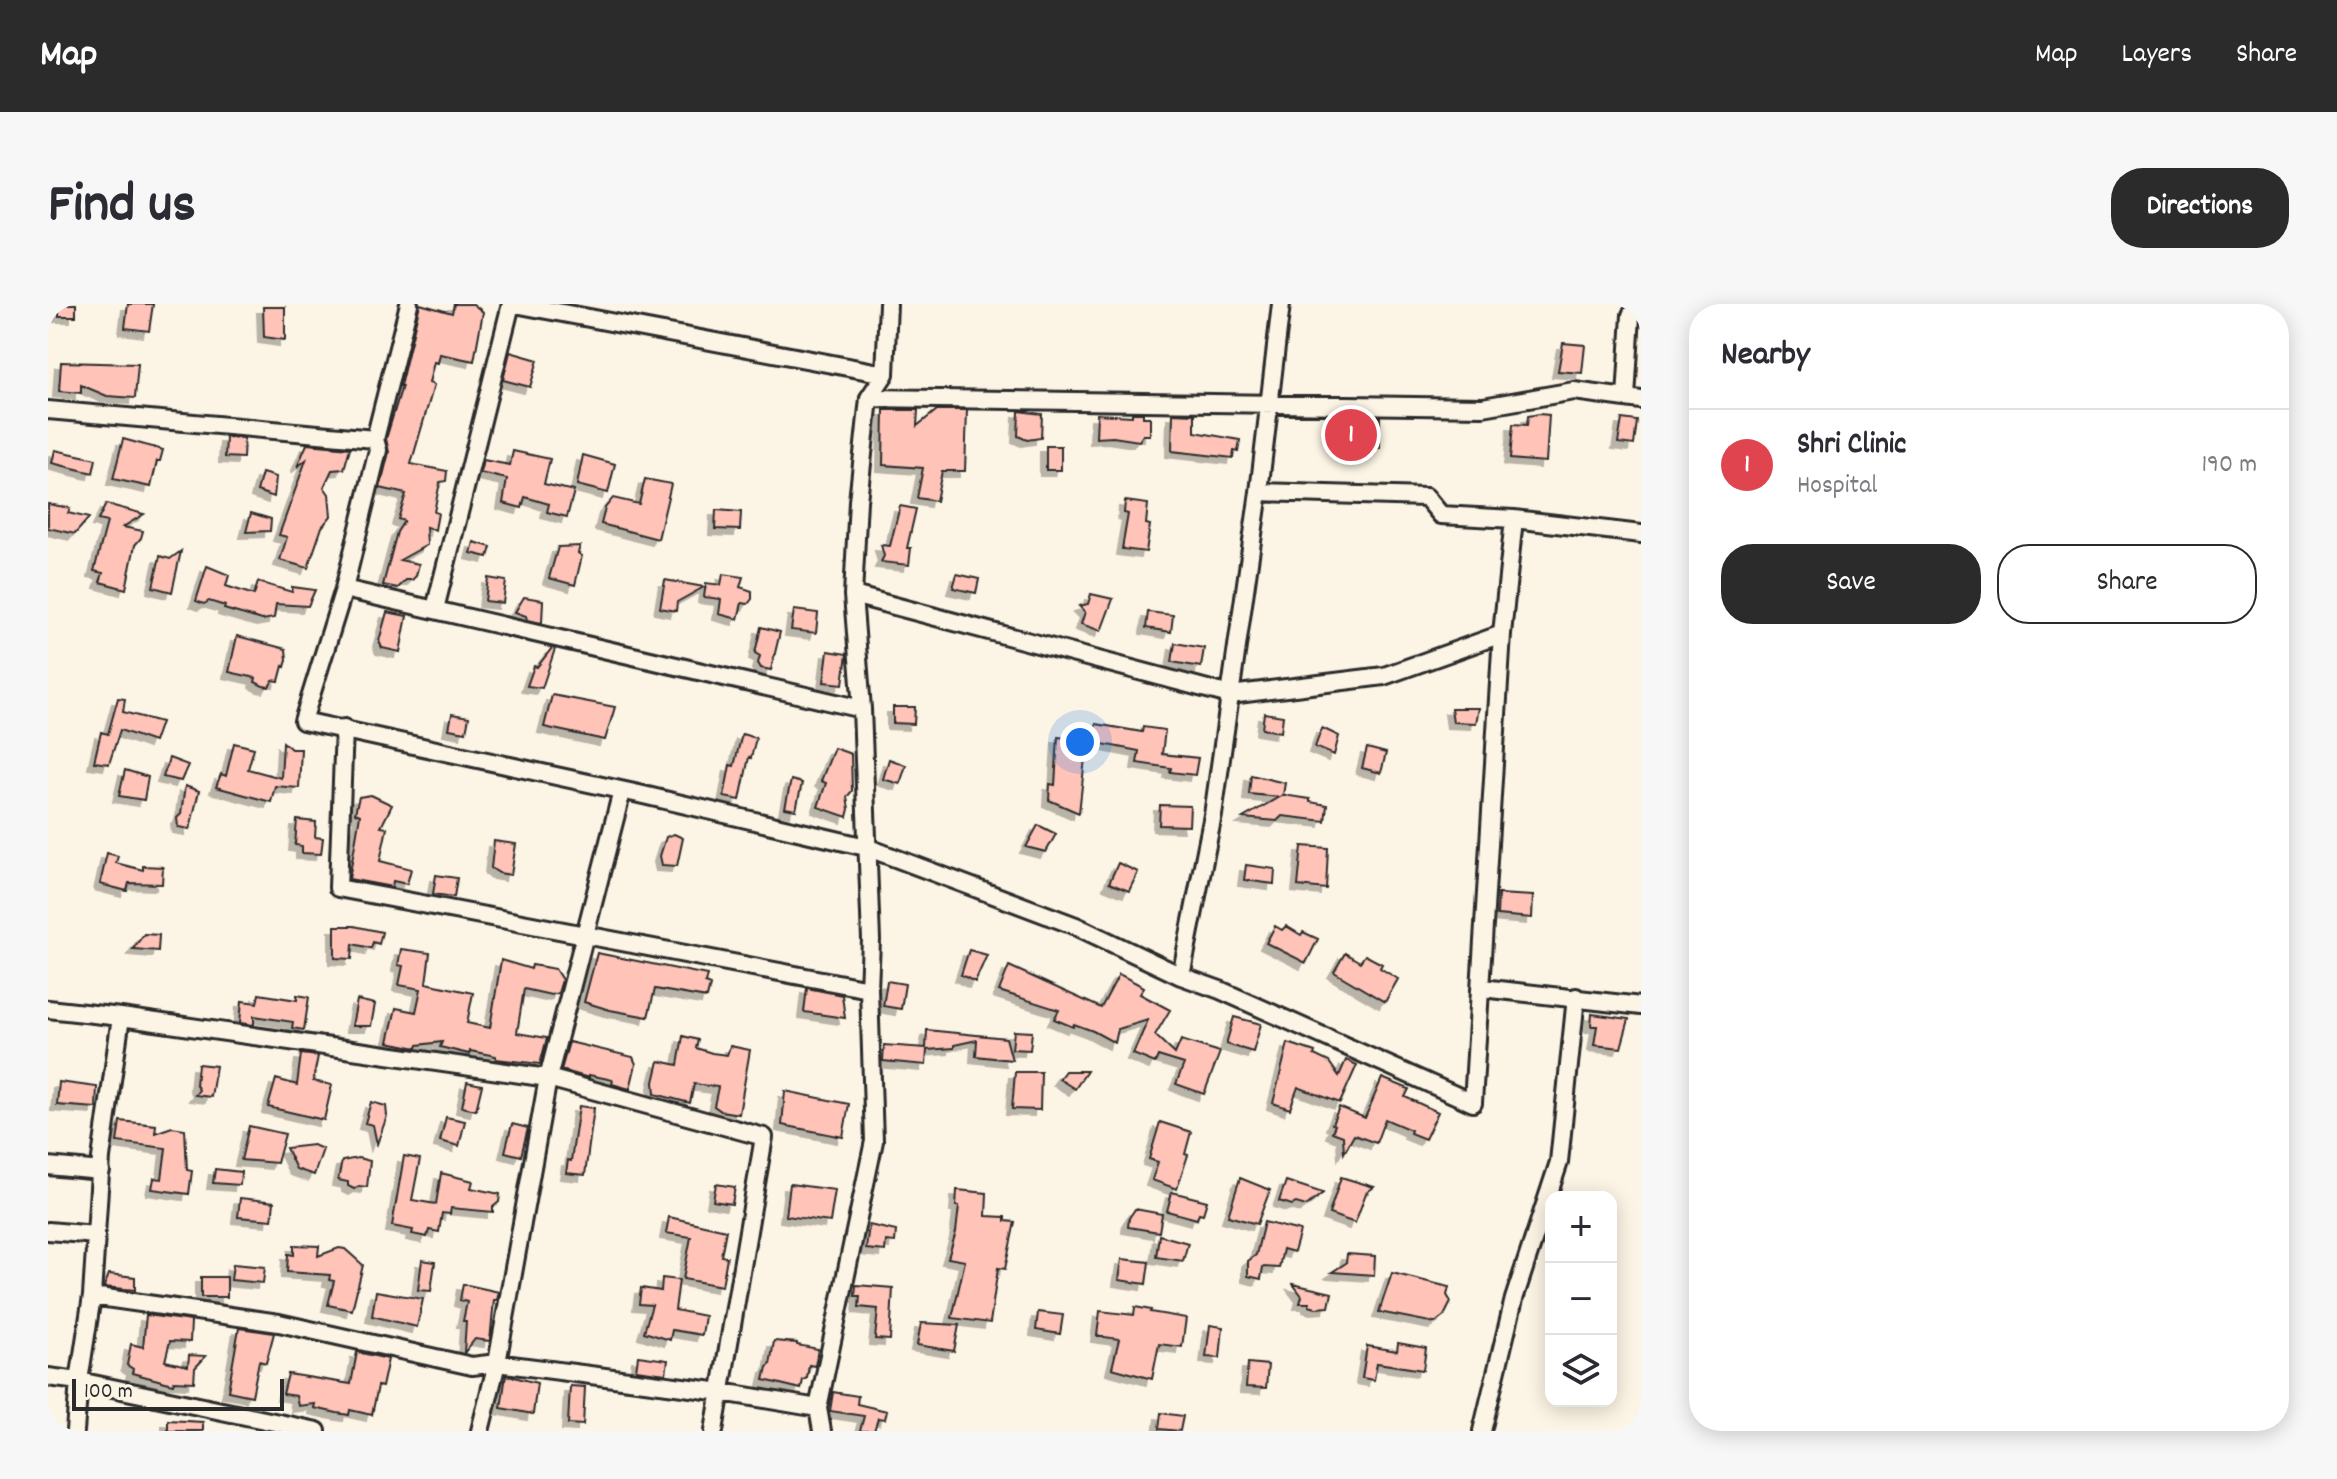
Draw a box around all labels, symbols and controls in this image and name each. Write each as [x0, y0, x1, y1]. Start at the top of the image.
text: Map [40, 29, 98, 84]
text: Map [2035, 36, 2078, 76]
text: Layers [2122, 36, 2192, 76]
text: Share [2236, 36, 2297, 76]
text: Find us [48, 168, 196, 248]
button: Directions [2111, 168, 2289, 248]
text: Nearby [1721, 332, 1810, 381]
pin: 1 [1325, 405, 1377, 465]
text: Shri Clinic [1797, 425, 1906, 468]
text: 1 [1744, 447, 1750, 484]
text: 190 m [2201, 447, 2257, 484]
text: Hospital [1797, 468, 1878, 505]
button: Save [1721, 544, 1981, 624]
button: Share [1997, 544, 2257, 624]
your location [1060, 722, 1100, 762]
map controls [1545, 1191, 1617, 1407]
button: + [1545, 1191, 1617, 1263]
button: − [1545, 1263, 1617, 1335]
button: layers [1545, 1335, 1617, 1407]
scale bar [72, 1375, 284, 1411]
text: 100 m [84, 1377, 133, 1408]

